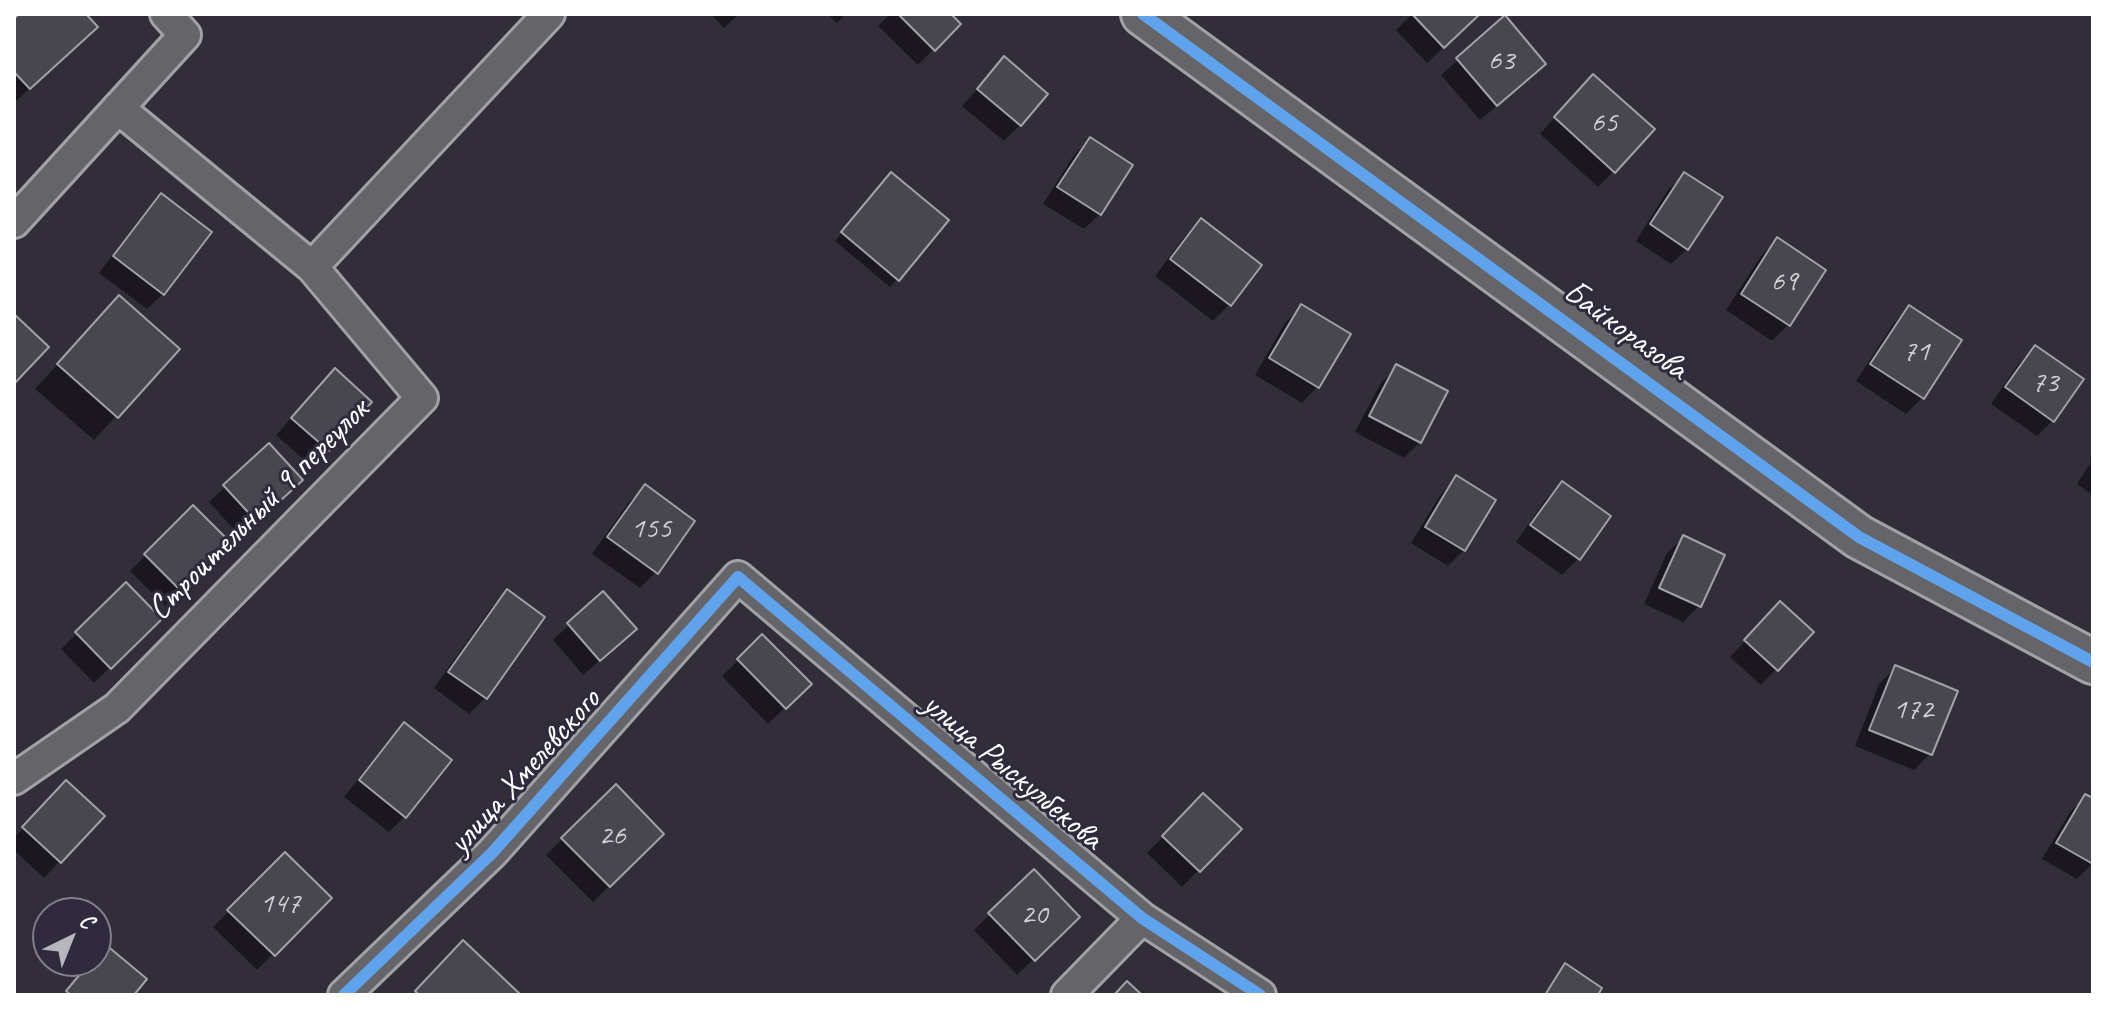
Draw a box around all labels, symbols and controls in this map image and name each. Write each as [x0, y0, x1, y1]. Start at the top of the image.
house number: 63 [1488, 43, 1514, 79]
house number: 65 [1591, 105, 1617, 141]
house number: 69 [1771, 264, 1797, 300]
street label: Байкоразова [1555, 272, 1695, 390]
house number: 71 [1903, 334, 1929, 370]
house number: 73 [2032, 365, 2058, 401]
street label: Строительный 9 переулок [140, 391, 378, 629]
house number: 155 [631, 511, 671, 547]
street label: улица Хмелевского [440, 681, 610, 863]
street label: улица Рыскулбекова [913, 685, 1111, 859]
house number: 172 [1893, 692, 1933, 728]
house number: 26 [599, 818, 625, 854]
house number: 147 [260, 886, 300, 922]
north arrow [32, 897, 112, 977]
house number: 20 [1021, 897, 1047, 933]
text: С [74, 907, 101, 935]

